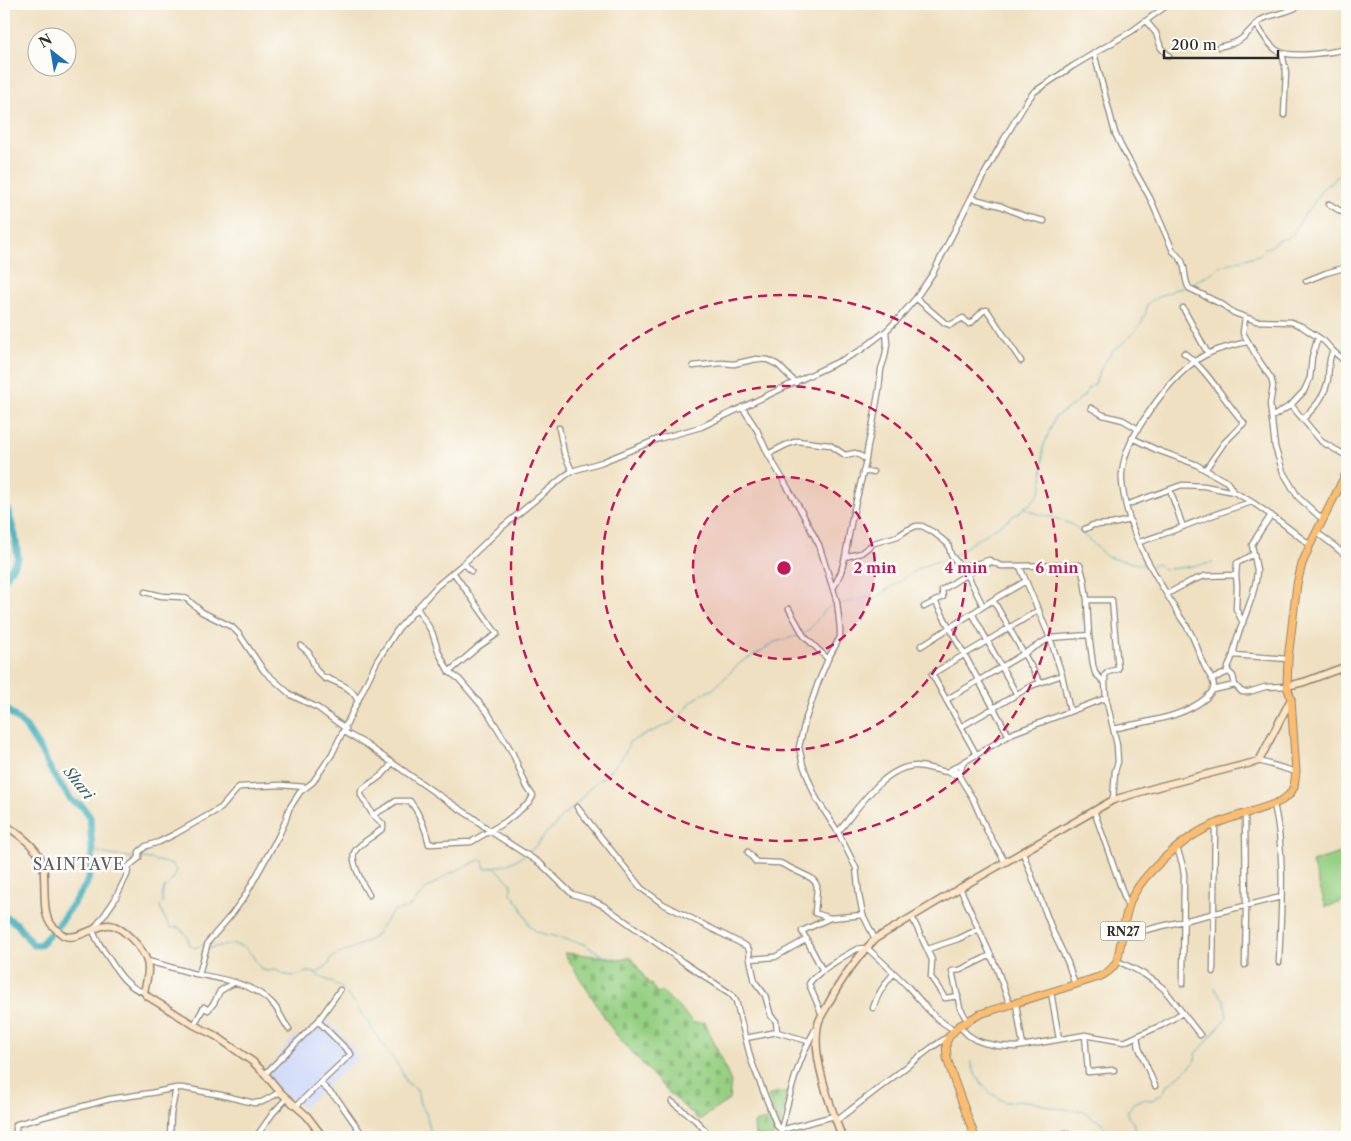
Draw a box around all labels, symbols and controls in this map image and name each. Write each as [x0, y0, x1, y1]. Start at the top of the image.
north arrow [28, 28, 78, 78]
scale bar [1164, 28, 1277, 60]
text: N [35, 30, 55, 52]
text: 200 m [1171, 35, 1217, 54]
text: 2 min [853, 558, 897, 577]
text: 4 min [944, 558, 988, 577]
text: 6 min [1035, 558, 1079, 577]
centre of rings [775, 559, 793, 577]
water label: Shari [59, 762, 99, 804]
district label: SAINTAVE [33, 854, 125, 874]
road number: RN27 [1100, 921, 1146, 940]

